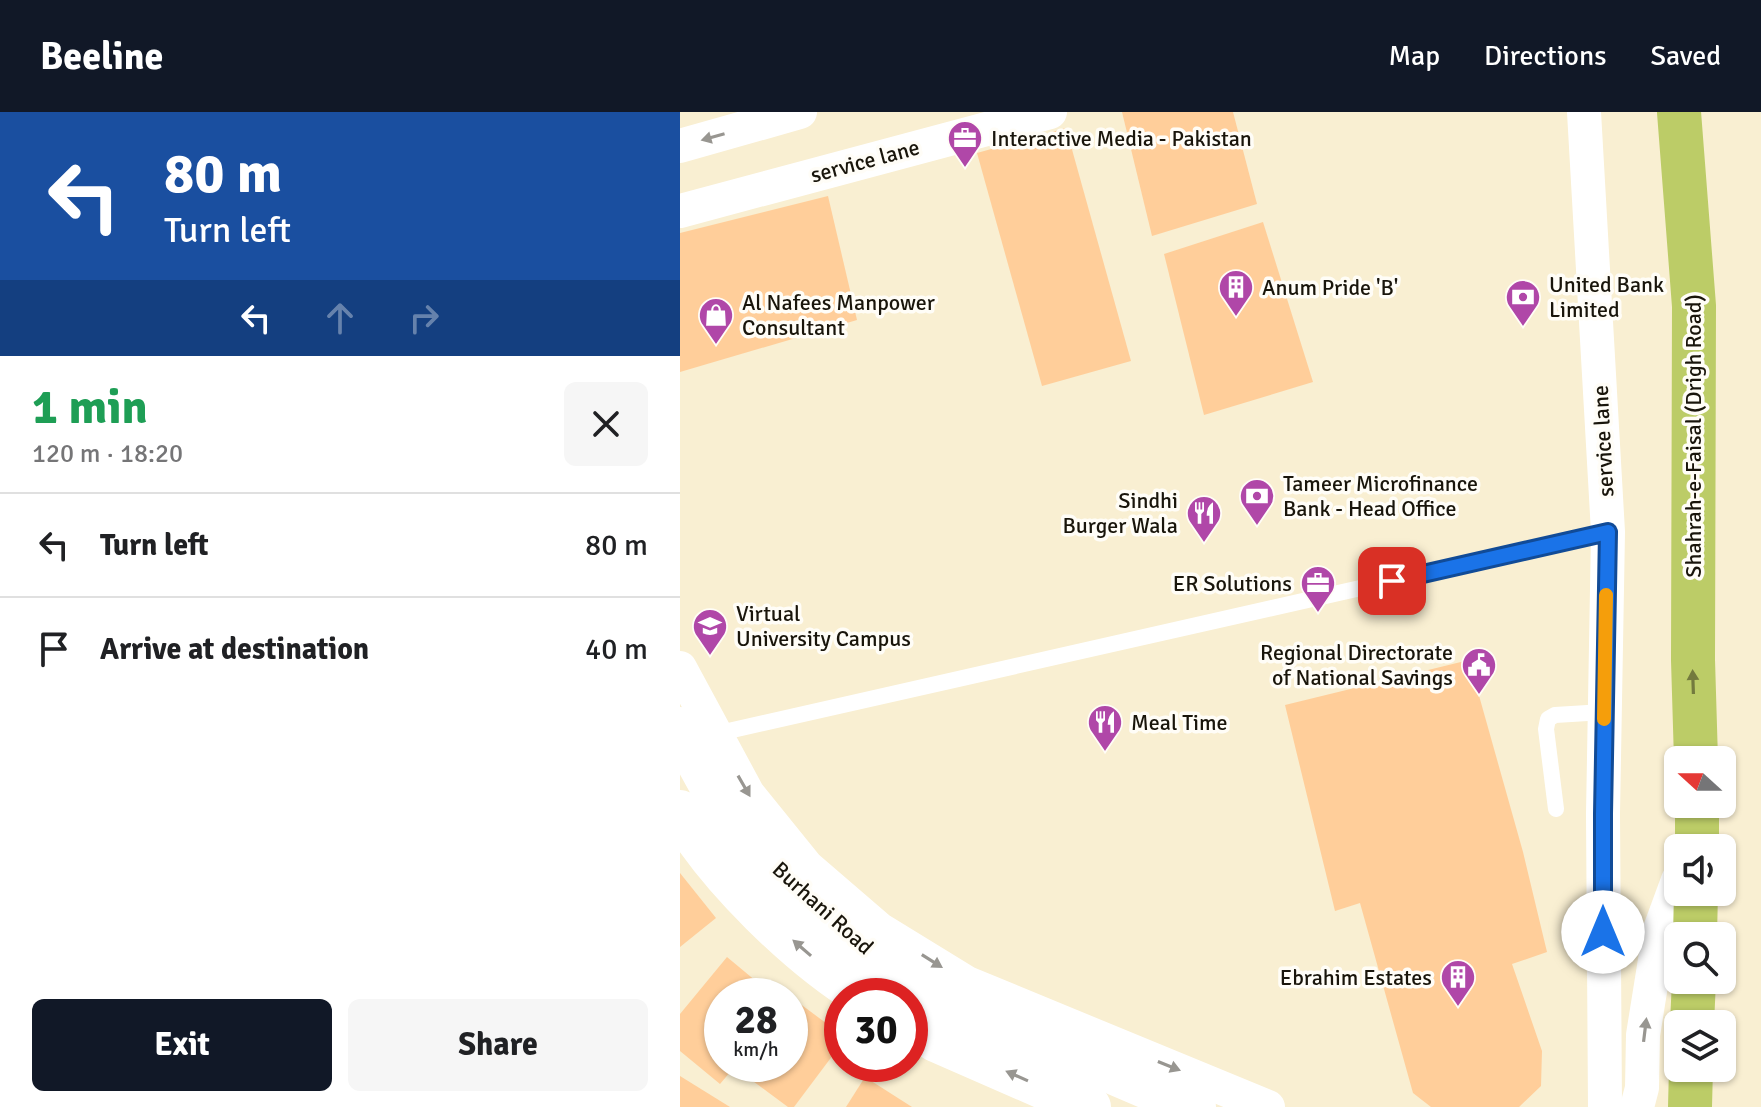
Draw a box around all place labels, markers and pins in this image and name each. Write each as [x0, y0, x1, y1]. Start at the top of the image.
office icon: Interactive Media - Pakistan [946, 119, 984, 169]
place label: Interactive Media - Pakistan [991, 125, 1252, 152]
building icon: Anum Pride 'B' [1217, 268, 1255, 318]
place label: United Bank Limited [1549, 271, 1664, 323]
place label: Anum Pride 'B' [1262, 274, 1398, 301]
bank icon: United Bank Limited [1504, 278, 1542, 328]
place label: Al Nafees Manpower Consultant [742, 289, 935, 341]
shop icon: Al Nafees Manpower Consultant [697, 296, 735, 346]
place label: Tameer Microfinance Bank - Head Office [1283, 470, 1478, 522]
bank icon: Tameer Microfinance Bank - Head Office [1238, 477, 1276, 527]
place label: Sindhi Burger Wala [1063, 487, 1178, 539]
restaurant icon: Sindhi Burger Wala [1185, 494, 1223, 544]
pin [1358, 547, 1426, 615]
office icon: ER Solutions [1299, 564, 1337, 614]
place label: ER Solutions [1173, 570, 1292, 597]
place label: Virtual University Campus [736, 600, 911, 652]
school or university icon: Virtual University Campus [691, 607, 729, 657]
place label: Regional Directorate of National Savings [1260, 639, 1453, 691]
public building icon: Regional Directorate of National Savings [1460, 646, 1498, 696]
restaurant icon: Meal Time [1086, 703, 1124, 753]
place label: Meal Time [1131, 709, 1228, 736]
building icon: Ebrahim Estates [1439, 958, 1477, 1008]
place label: Ebrahim Estates [1280, 964, 1432, 991]

